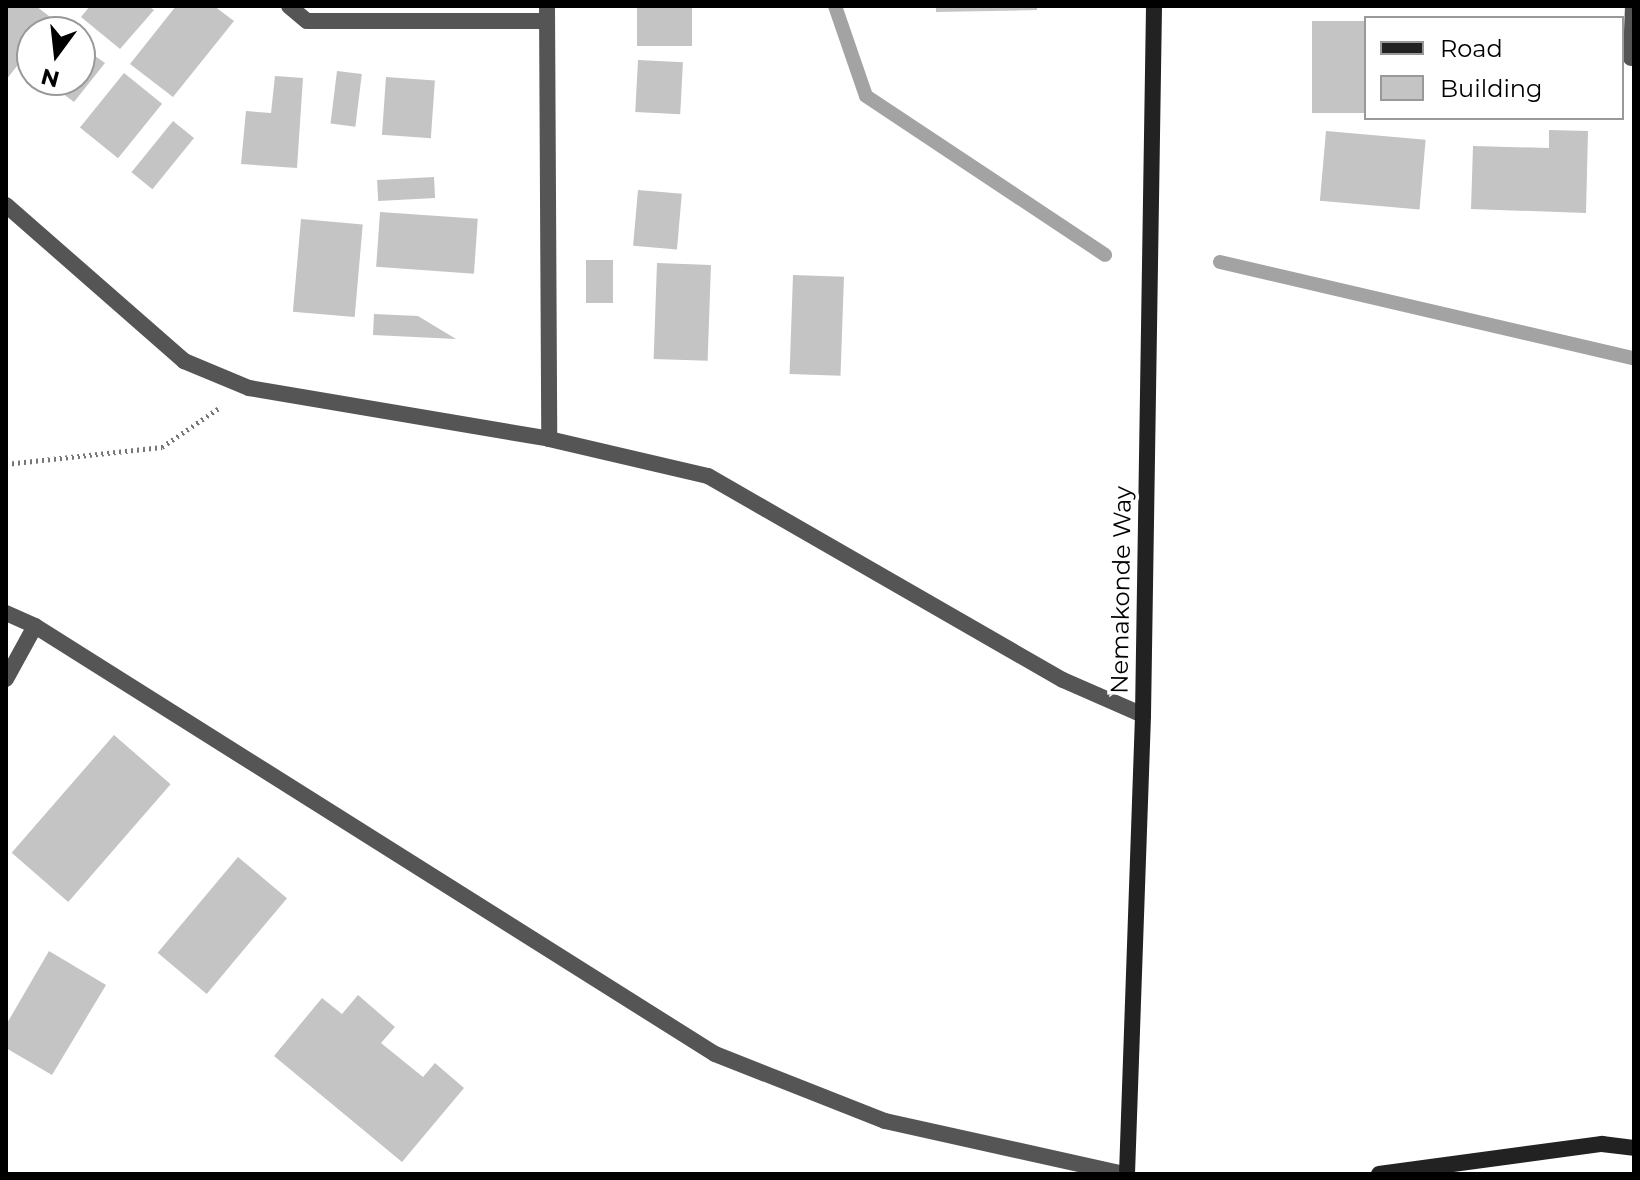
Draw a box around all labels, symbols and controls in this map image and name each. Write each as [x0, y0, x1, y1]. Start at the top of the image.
north arrow [16, 16, 96, 96]
legend [1364, 16, 1624, 120]
text: Road [1440, 34, 1503, 63]
text: N [38, 62, 62, 93]
text: Building [1440, 74, 1543, 103]
street label: Nemakonde Way [1105, 486, 1137, 694]

